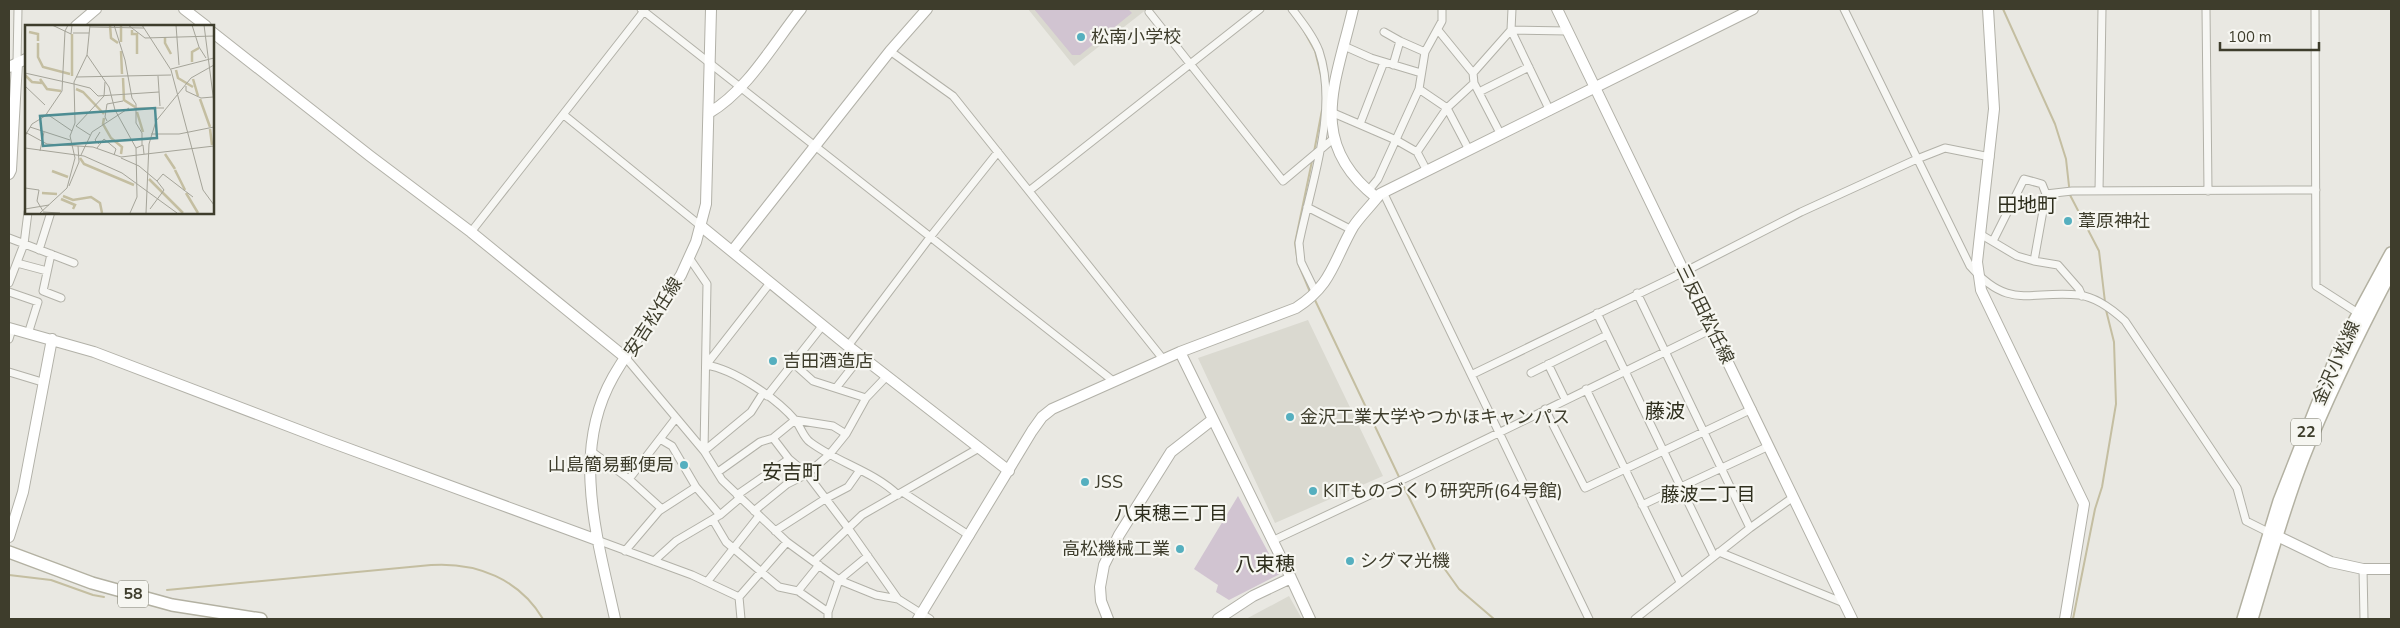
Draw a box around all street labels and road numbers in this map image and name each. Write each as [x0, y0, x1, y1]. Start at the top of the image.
street label: 三反田松任線 [1671, 260, 1739, 368]
street label: 安吉松任線 [618, 273, 688, 361]
street label: 金沢小松線 [2307, 317, 2365, 409]
road number: 22 [2291, 418, 2321, 446]
road number: 58 [118, 580, 148, 608]

